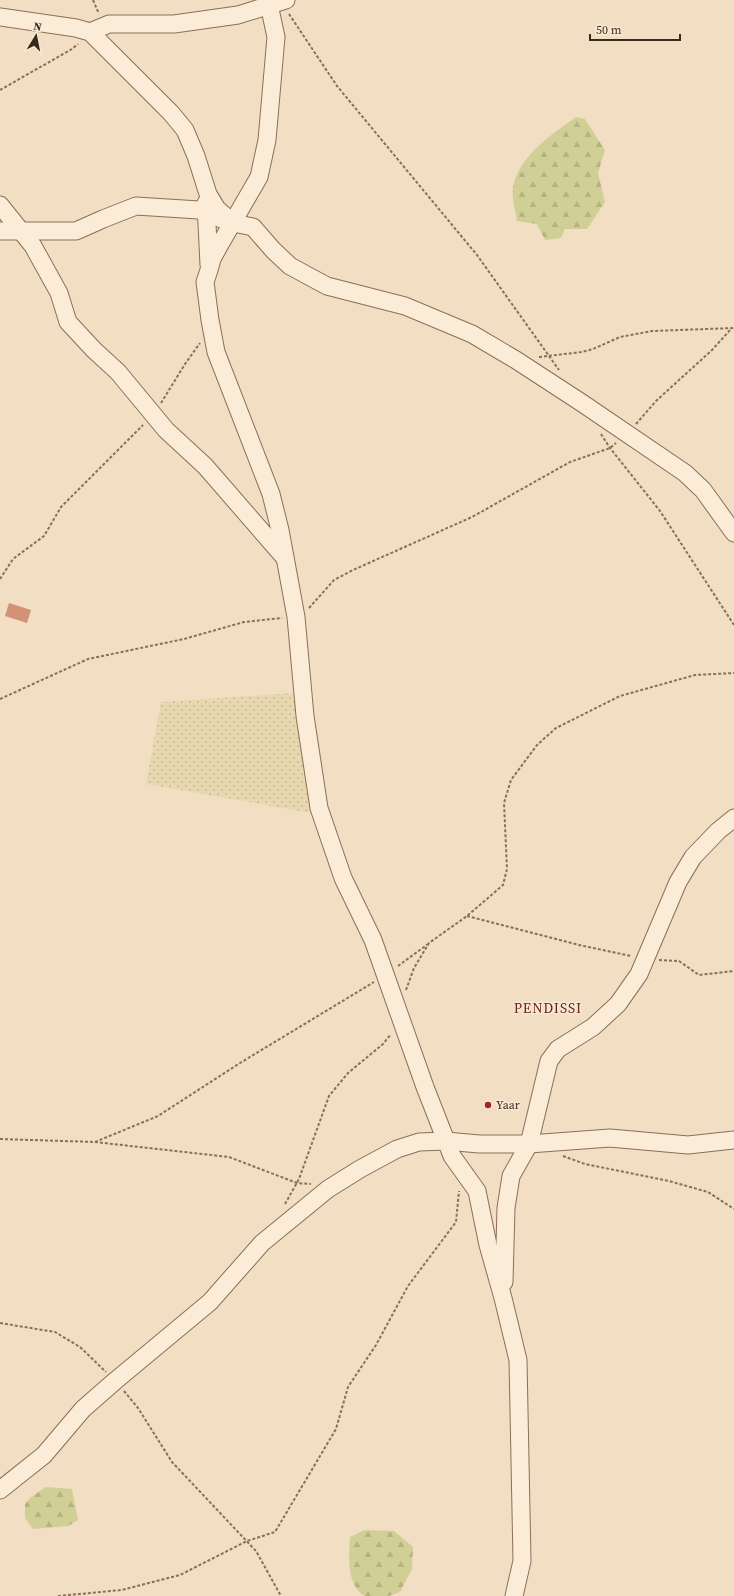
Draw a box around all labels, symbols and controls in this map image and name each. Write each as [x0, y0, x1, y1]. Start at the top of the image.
north arrow [16, 16, 56, 56]
scale bar [590, 16, 680, 42]
text: N [32, 19, 43, 35]
text: 50 m [596, 22, 622, 38]
district label: PENDISSI [514, 998, 582, 1018]
place label: Yaar [496, 1097, 520, 1113]
marker: Yaar [483, 1100, 493, 1110]

